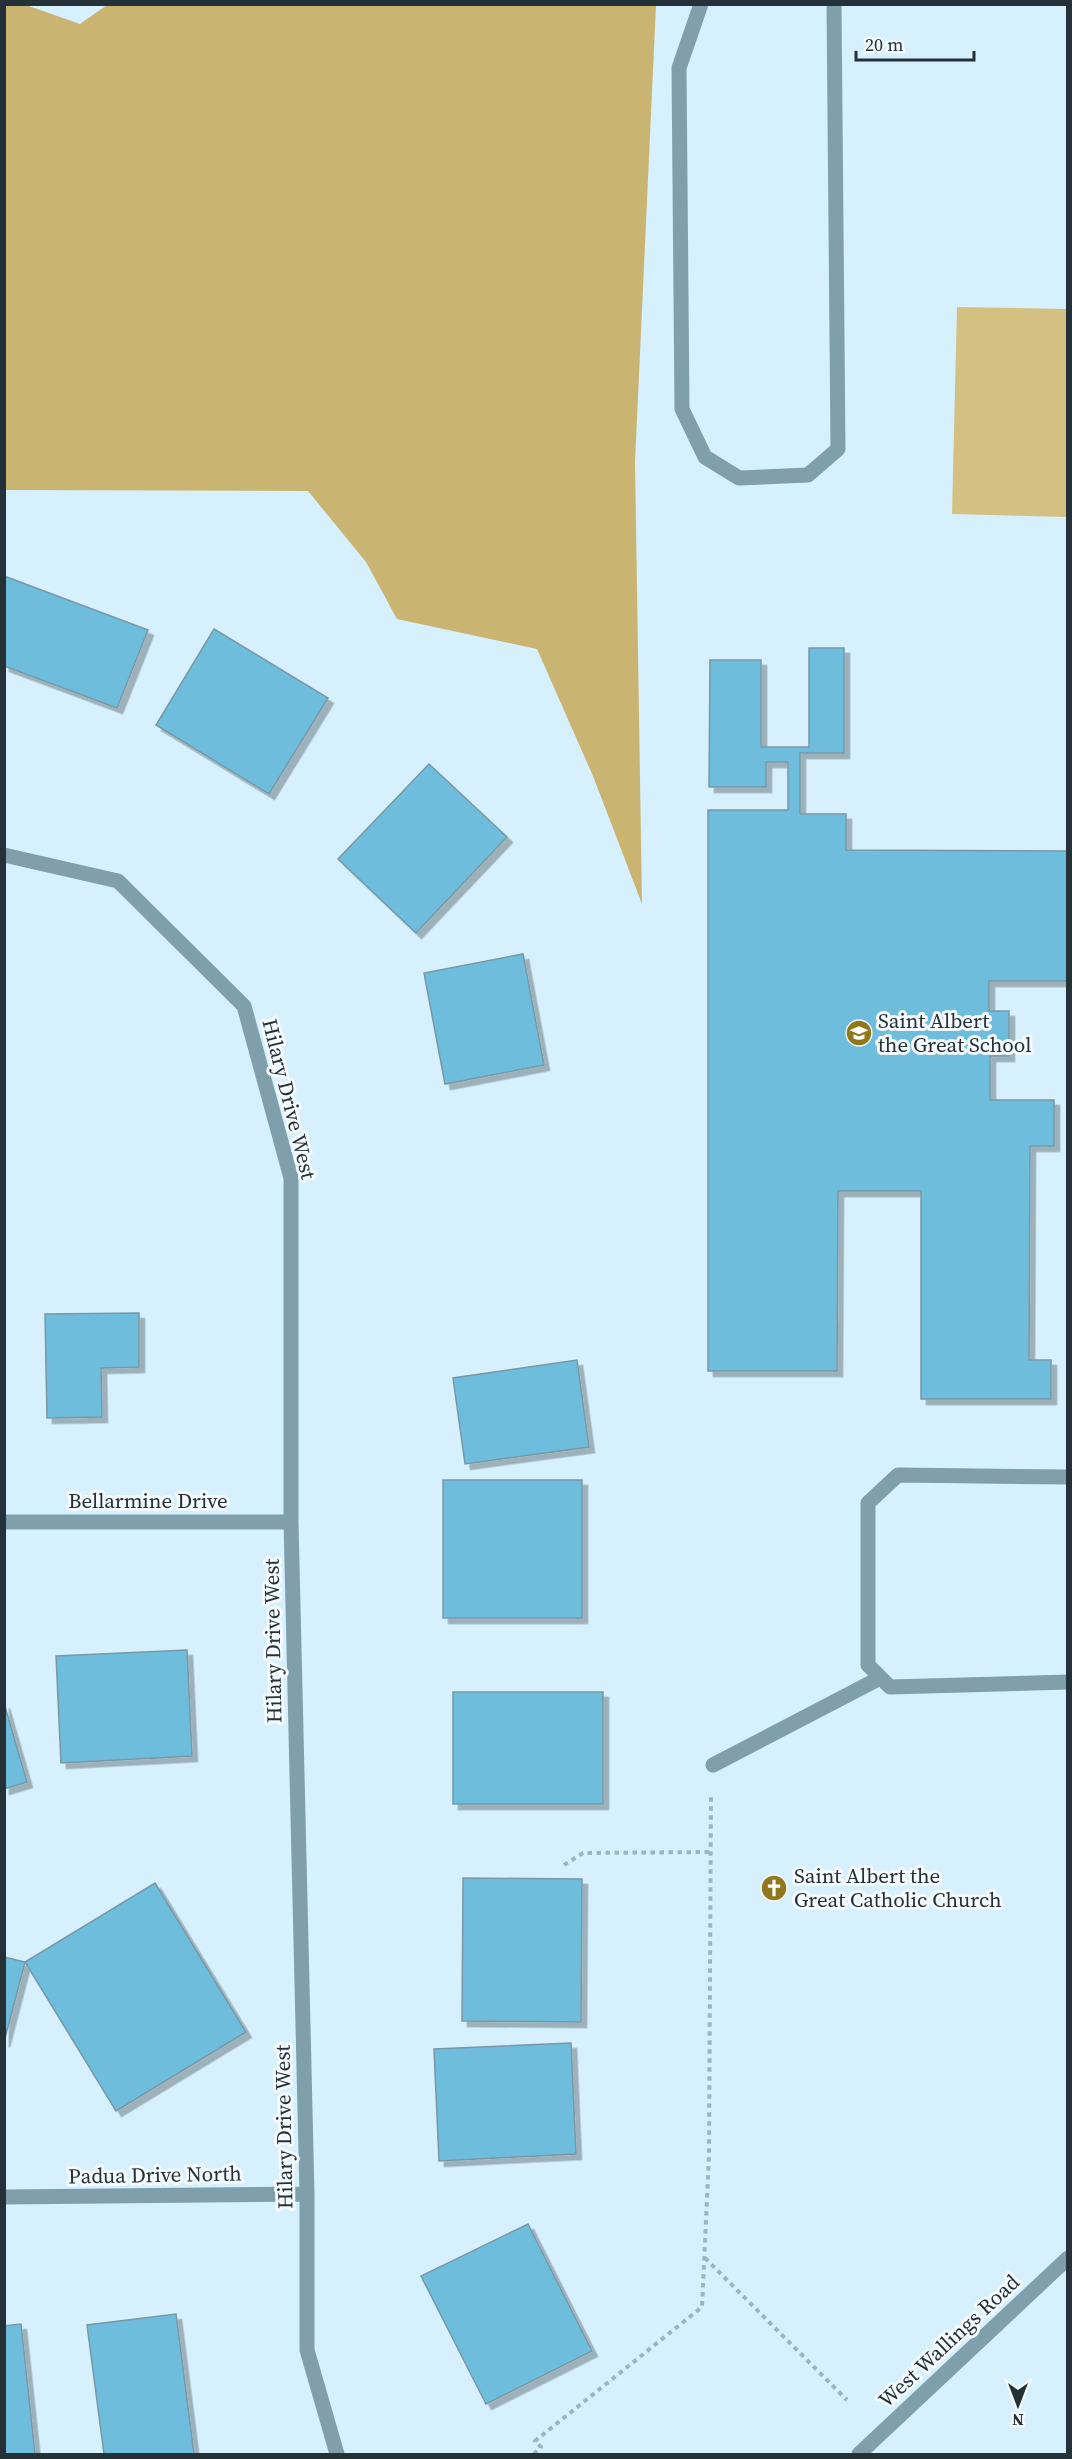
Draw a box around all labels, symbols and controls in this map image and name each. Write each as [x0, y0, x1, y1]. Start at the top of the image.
scale bar [856, 24, 974, 62]
text: 20 m [865, 32, 903, 57]
place label: Saint Albert the Great School [878, 1006, 1031, 1059]
street label: Hilary Drive West [256, 1016, 323, 1182]
school or university icon: Saint Albert the Great School [844, 1018, 874, 1048]
street label: Bellarmine Drive [68, 1486, 228, 1515]
street label: Hilary Drive West [257, 1558, 288, 1723]
place label: Saint Albert the Great Catholic Church [794, 1861, 1002, 1914]
church icon: Saint Albert the Great Catholic Church [759, 1873, 789, 1903]
street label: Hilary Drive West [268, 2044, 299, 2209]
street label: Padua Drive North [68, 2158, 242, 2191]
street label: West Wallings Road [872, 2268, 1026, 2414]
north arrow [988, 2375, 1048, 2435]
text: N [1012, 2409, 1024, 2431]

